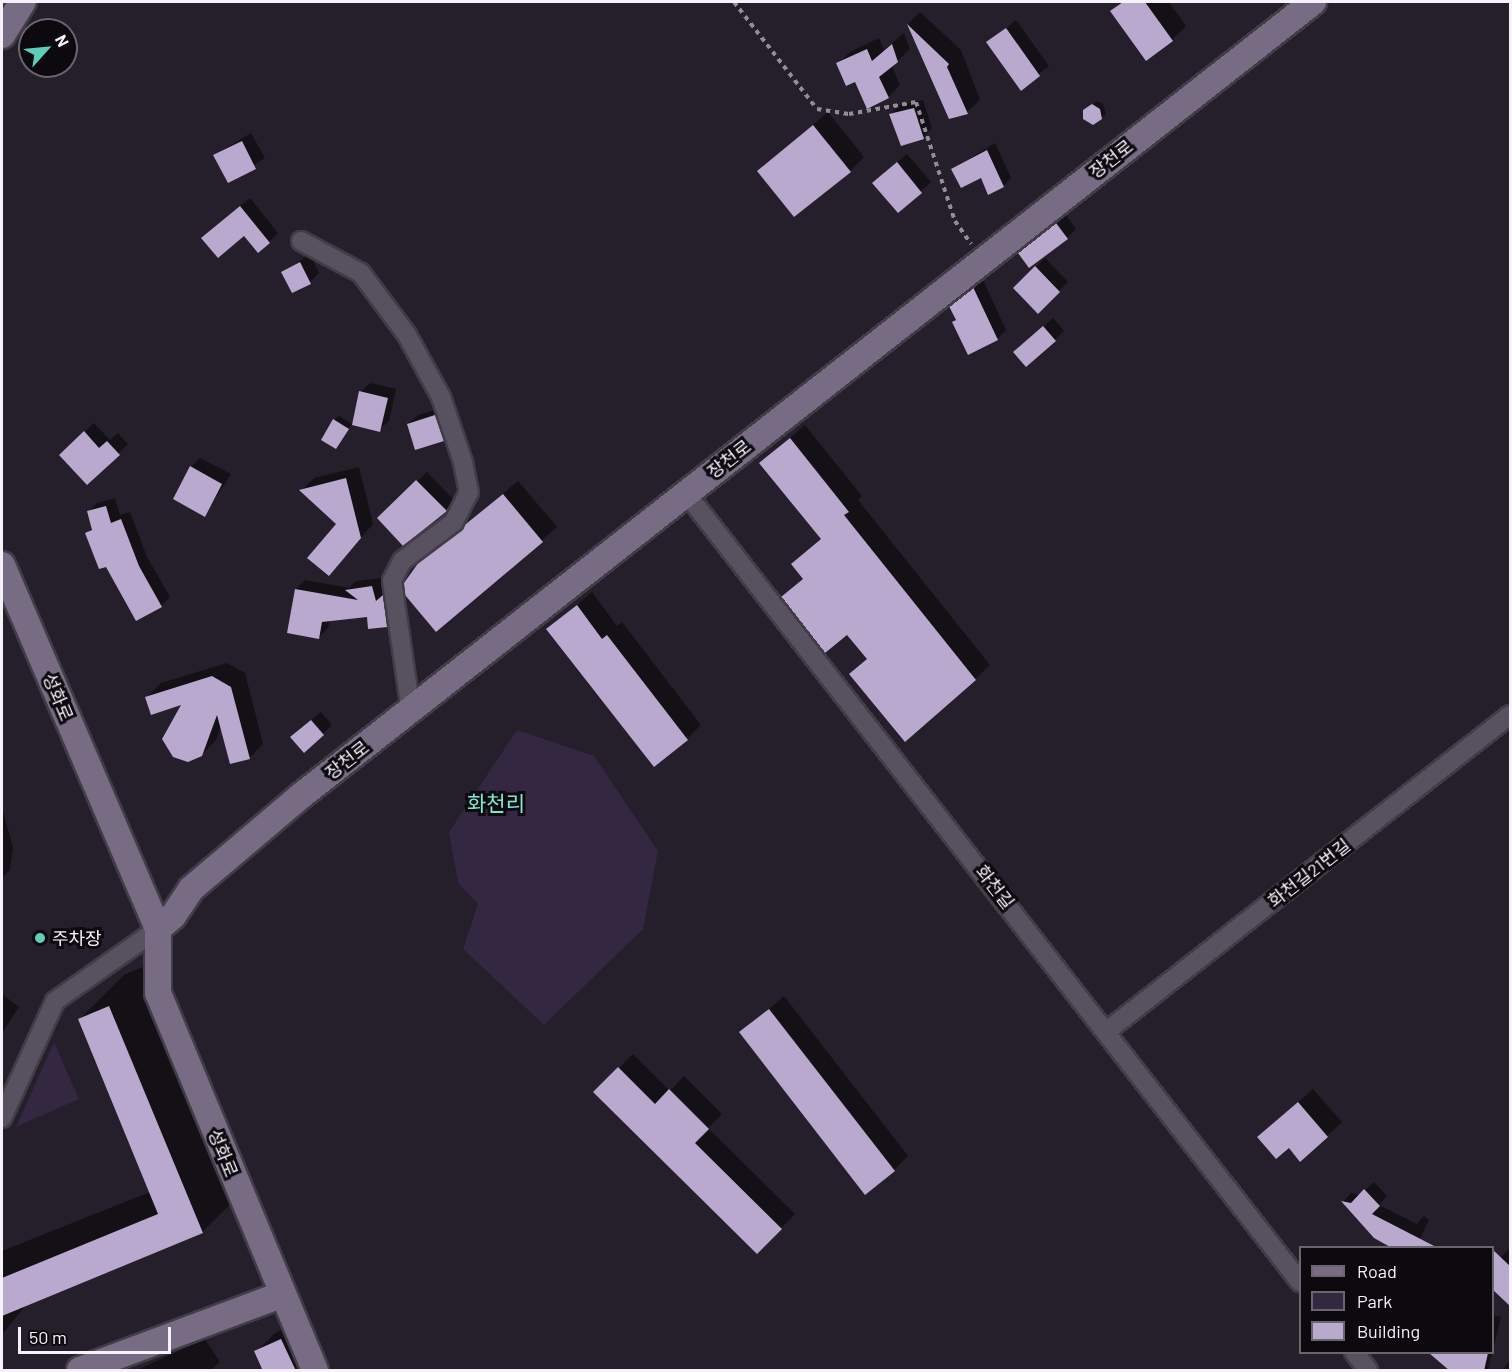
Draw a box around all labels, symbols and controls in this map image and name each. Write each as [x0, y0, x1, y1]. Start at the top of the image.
north arrow [18, 18, 78, 78]
text: N [52, 31, 74, 50]
street label: 장천로 [1085, 135, 1137, 183]
street label: 장천로 [703, 435, 755, 483]
street label: 성화로 [38, 670, 78, 724]
street label: 장천로 [321, 736, 373, 784]
district label: 화천리 [467, 790, 525, 816]
street label: 화천길21번길 [1264, 834, 1354, 912]
street label: 화천길 [971, 861, 1019, 913]
place label: 주차장 [52, 927, 102, 949]
marker: 주차장 [33, 931, 47, 945]
street label: 성화로 [204, 1126, 242, 1180]
legend [1299, 1246, 1494, 1354]
text: Road [1357, 1260, 1397, 1282]
text: Park [1357, 1290, 1392, 1312]
scale bar [21, 1315, 174, 1353]
text: Building [1357, 1320, 1420, 1342]
text: 50 m [29, 1326, 67, 1348]

